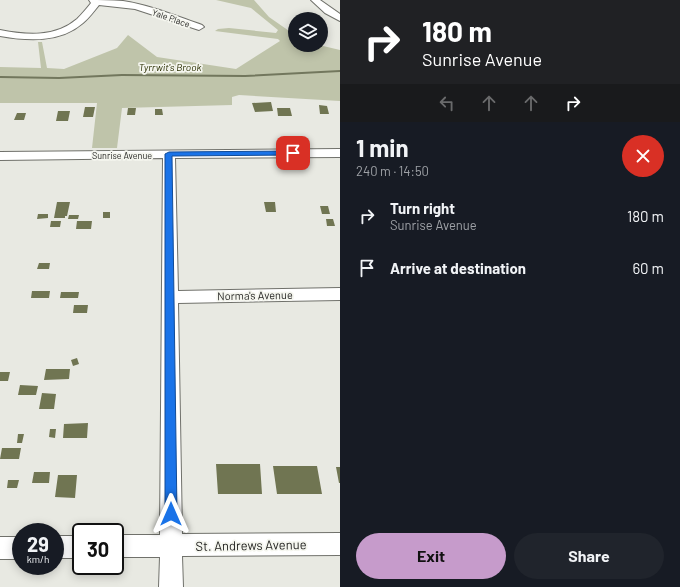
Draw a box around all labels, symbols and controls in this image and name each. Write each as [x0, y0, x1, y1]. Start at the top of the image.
street label: Yale Place [151, 6, 192, 30]
map controls [288, 12, 328, 52]
button: layers [288, 12, 328, 52]
text: 180 m [422, 14, 492, 48]
icon: right [356, 16, 408, 68]
text: Sunrise Avenue [422, 48, 542, 70]
water label: Tyrrwit's Brook [139, 61, 201, 73]
icon: left [436, 92, 458, 114]
icon: ahead [478, 92, 500, 114]
icon: ahead [520, 92, 542, 114]
icon: right [562, 92, 584, 114]
text: 1 min [356, 133, 409, 162]
button: close [622, 135, 664, 177]
pin [276, 136, 310, 170]
icon: arrive [282, 142, 304, 164]
street label: Sunrise Avenue [92, 150, 152, 161]
text: 240 m · 14:50 [356, 163, 429, 179]
text: Turn right [390, 199, 455, 217]
icon: right [356, 205, 378, 227]
text: 180 m [627, 207, 664, 225]
text: Sunrise Avenue [390, 217, 477, 233]
icon: arrive [356, 257, 378, 279]
text: Arrive at destination [390, 259, 526, 277]
text: 60 m [632, 259, 664, 277]
street label: Norma's Avenue [217, 288, 293, 302]
position arrow [150, 493, 192, 535]
speed limit sign: 30 [72, 523, 124, 575]
text: 29 [27, 532, 49, 556]
button: Exit [356, 533, 506, 579]
button: Share [514, 533, 664, 579]
street label: St. Andrews Avenue [195, 536, 307, 554]
text: km/h [27, 553, 49, 565]

